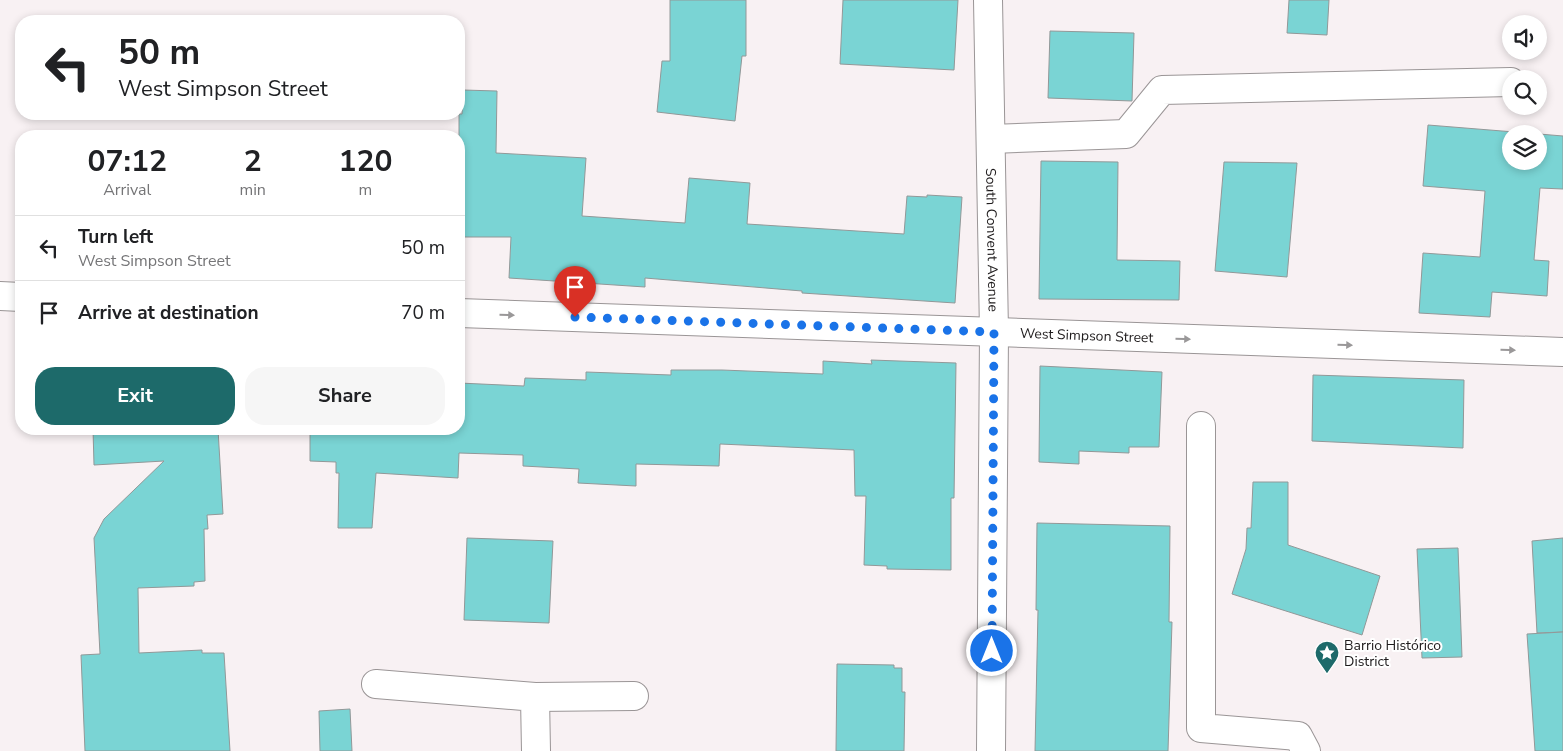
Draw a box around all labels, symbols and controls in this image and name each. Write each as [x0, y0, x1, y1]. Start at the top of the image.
map controls [1502, 15, 1547, 170]
button: sound [1502, 15, 1547, 60]
text: 50 m [118, 29, 200, 76]
icon: left [35, 35, 100, 100]
button: search [1502, 70, 1547, 115]
text: West Simpson Street [118, 74, 328, 104]
button: layers [1502, 125, 1547, 170]
text: 07:12 [88, 141, 167, 182]
text: 2 [244, 141, 262, 182]
text: 120 [338, 141, 392, 182]
street label: South Convent Avenue [981, 168, 1003, 312]
text: Arrival [103, 179, 151, 201]
text: min [239, 179, 266, 201]
text: m [359, 179, 372, 201]
text: Turn left [78, 224, 153, 250]
icon: left [35, 234, 63, 262]
text: 50 m [401, 235, 445, 261]
text: West Simpson Street [78, 250, 231, 272]
pin [554, 266, 596, 317]
icon: arrive [561, 273, 589, 301]
icon: arrive [35, 299, 63, 327]
text: Arrive at destination [78, 300, 259, 326]
text: 70 m [401, 300, 445, 326]
one-way arrow [500, 311, 516, 319]
street label: West Simpson Street [1019, 324, 1154, 348]
one-way arrow [1175, 335, 1191, 343]
one-way arrow [1338, 341, 1354, 349]
one-way arrow [1500, 347, 1516, 355]
button: Exit [35, 367, 235, 425]
button: Share [245, 367, 445, 425]
position arrow [965, 624, 1017, 676]
place label: Barrio Histórico District [1344, 636, 1441, 671]
place icon: Barrio Histórico District [1314, 640, 1340, 674]

